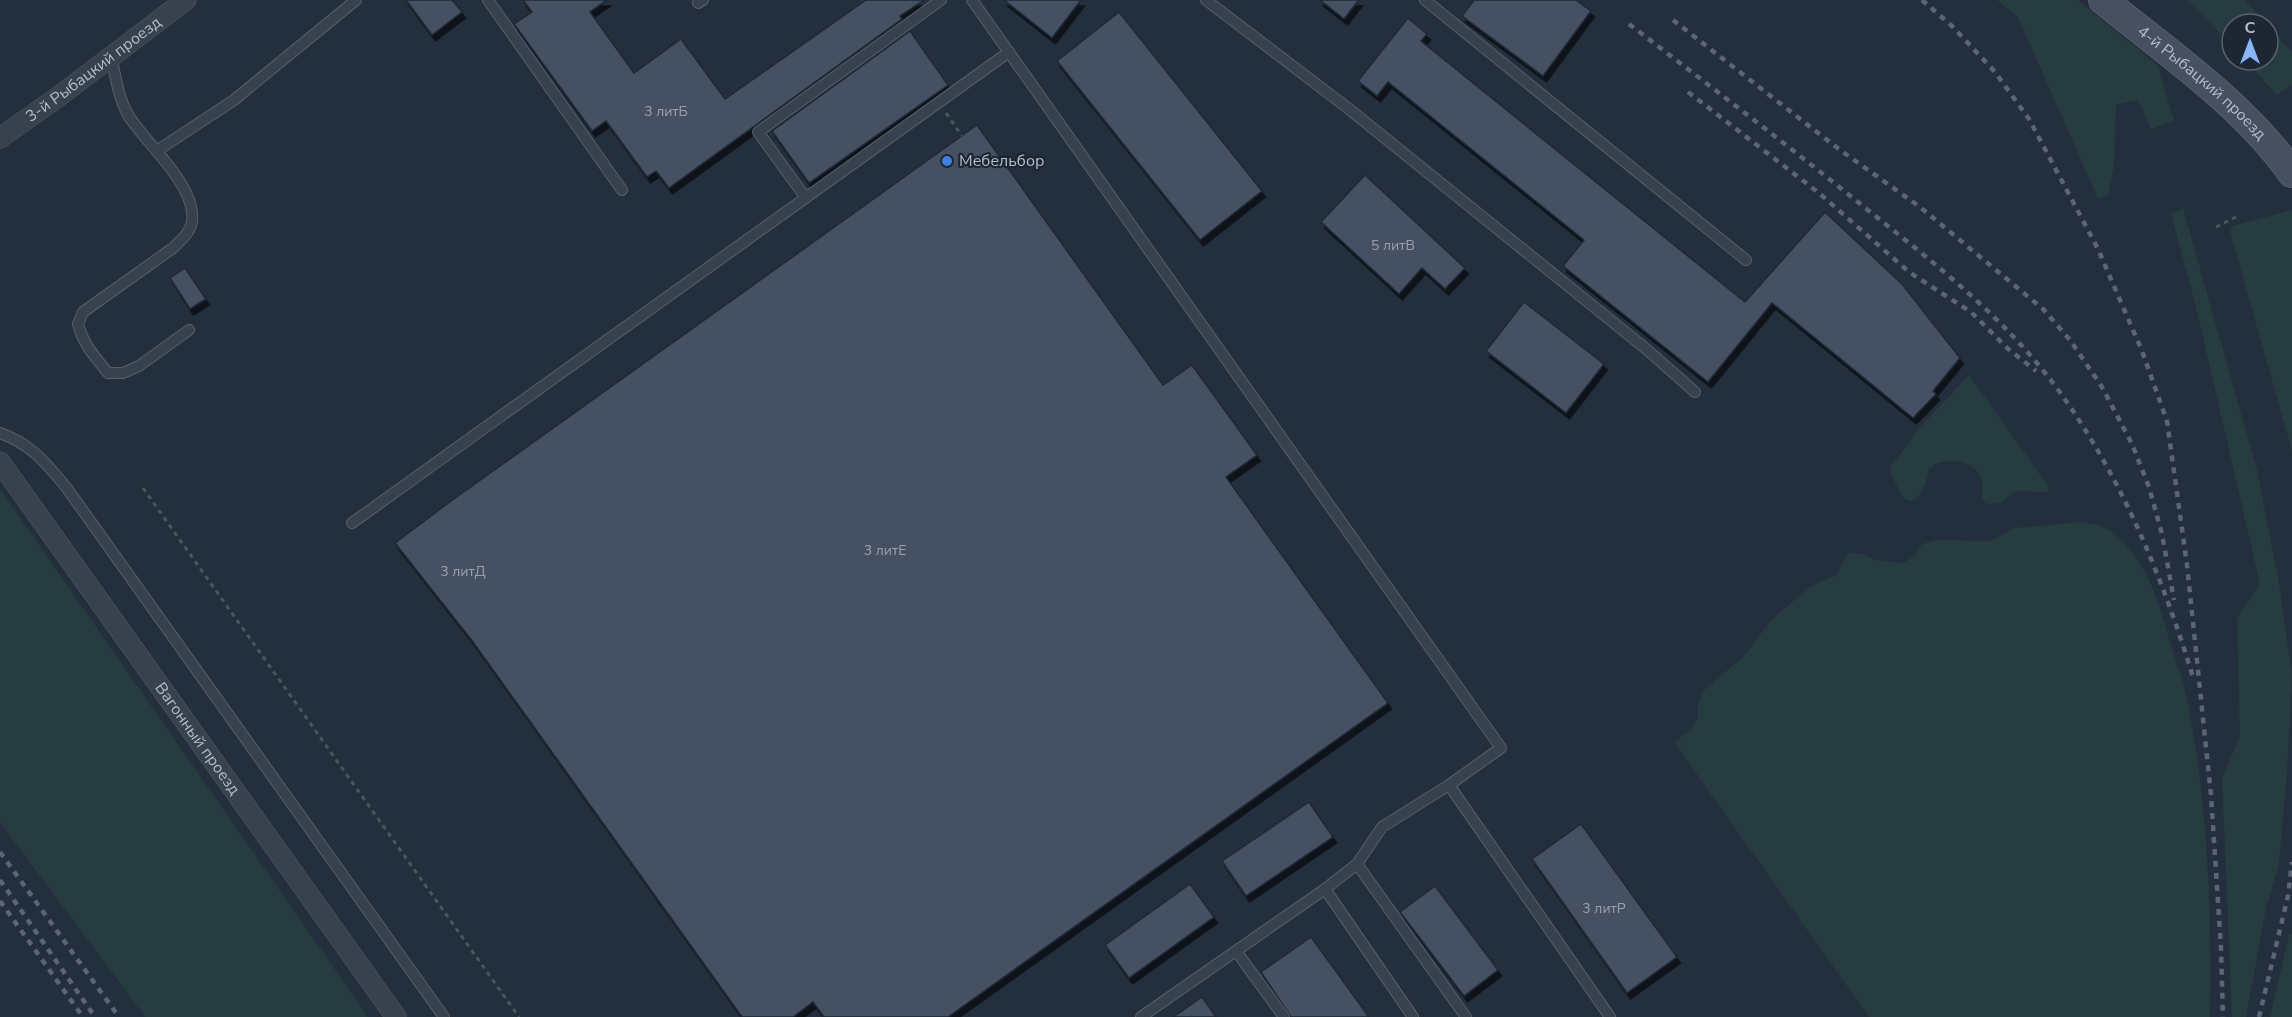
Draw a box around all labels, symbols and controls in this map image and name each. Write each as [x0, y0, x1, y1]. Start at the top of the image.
street label: 3-й Рыбацкий проезд [21, 11, 166, 127]
north arrow [2220, 12, 2280, 72]
text: С [2245, 17, 2256, 39]
street label: 4-й Рыбацкий проезд [2133, 21, 2272, 145]
house number: 3 литБ [644, 102, 688, 121]
place label: Мебельбор [959, 150, 1044, 172]
marker: Мебельбор [940, 154, 954, 168]
house number: 5 литВ [1371, 236, 1415, 255]
house number: 3 литЕ [864, 541, 906, 560]
house number: 3 литД [440, 562, 486, 581]
street label: Вагонный проезд [150, 678, 246, 800]
house number: 3 литР [1582, 899, 1626, 918]

